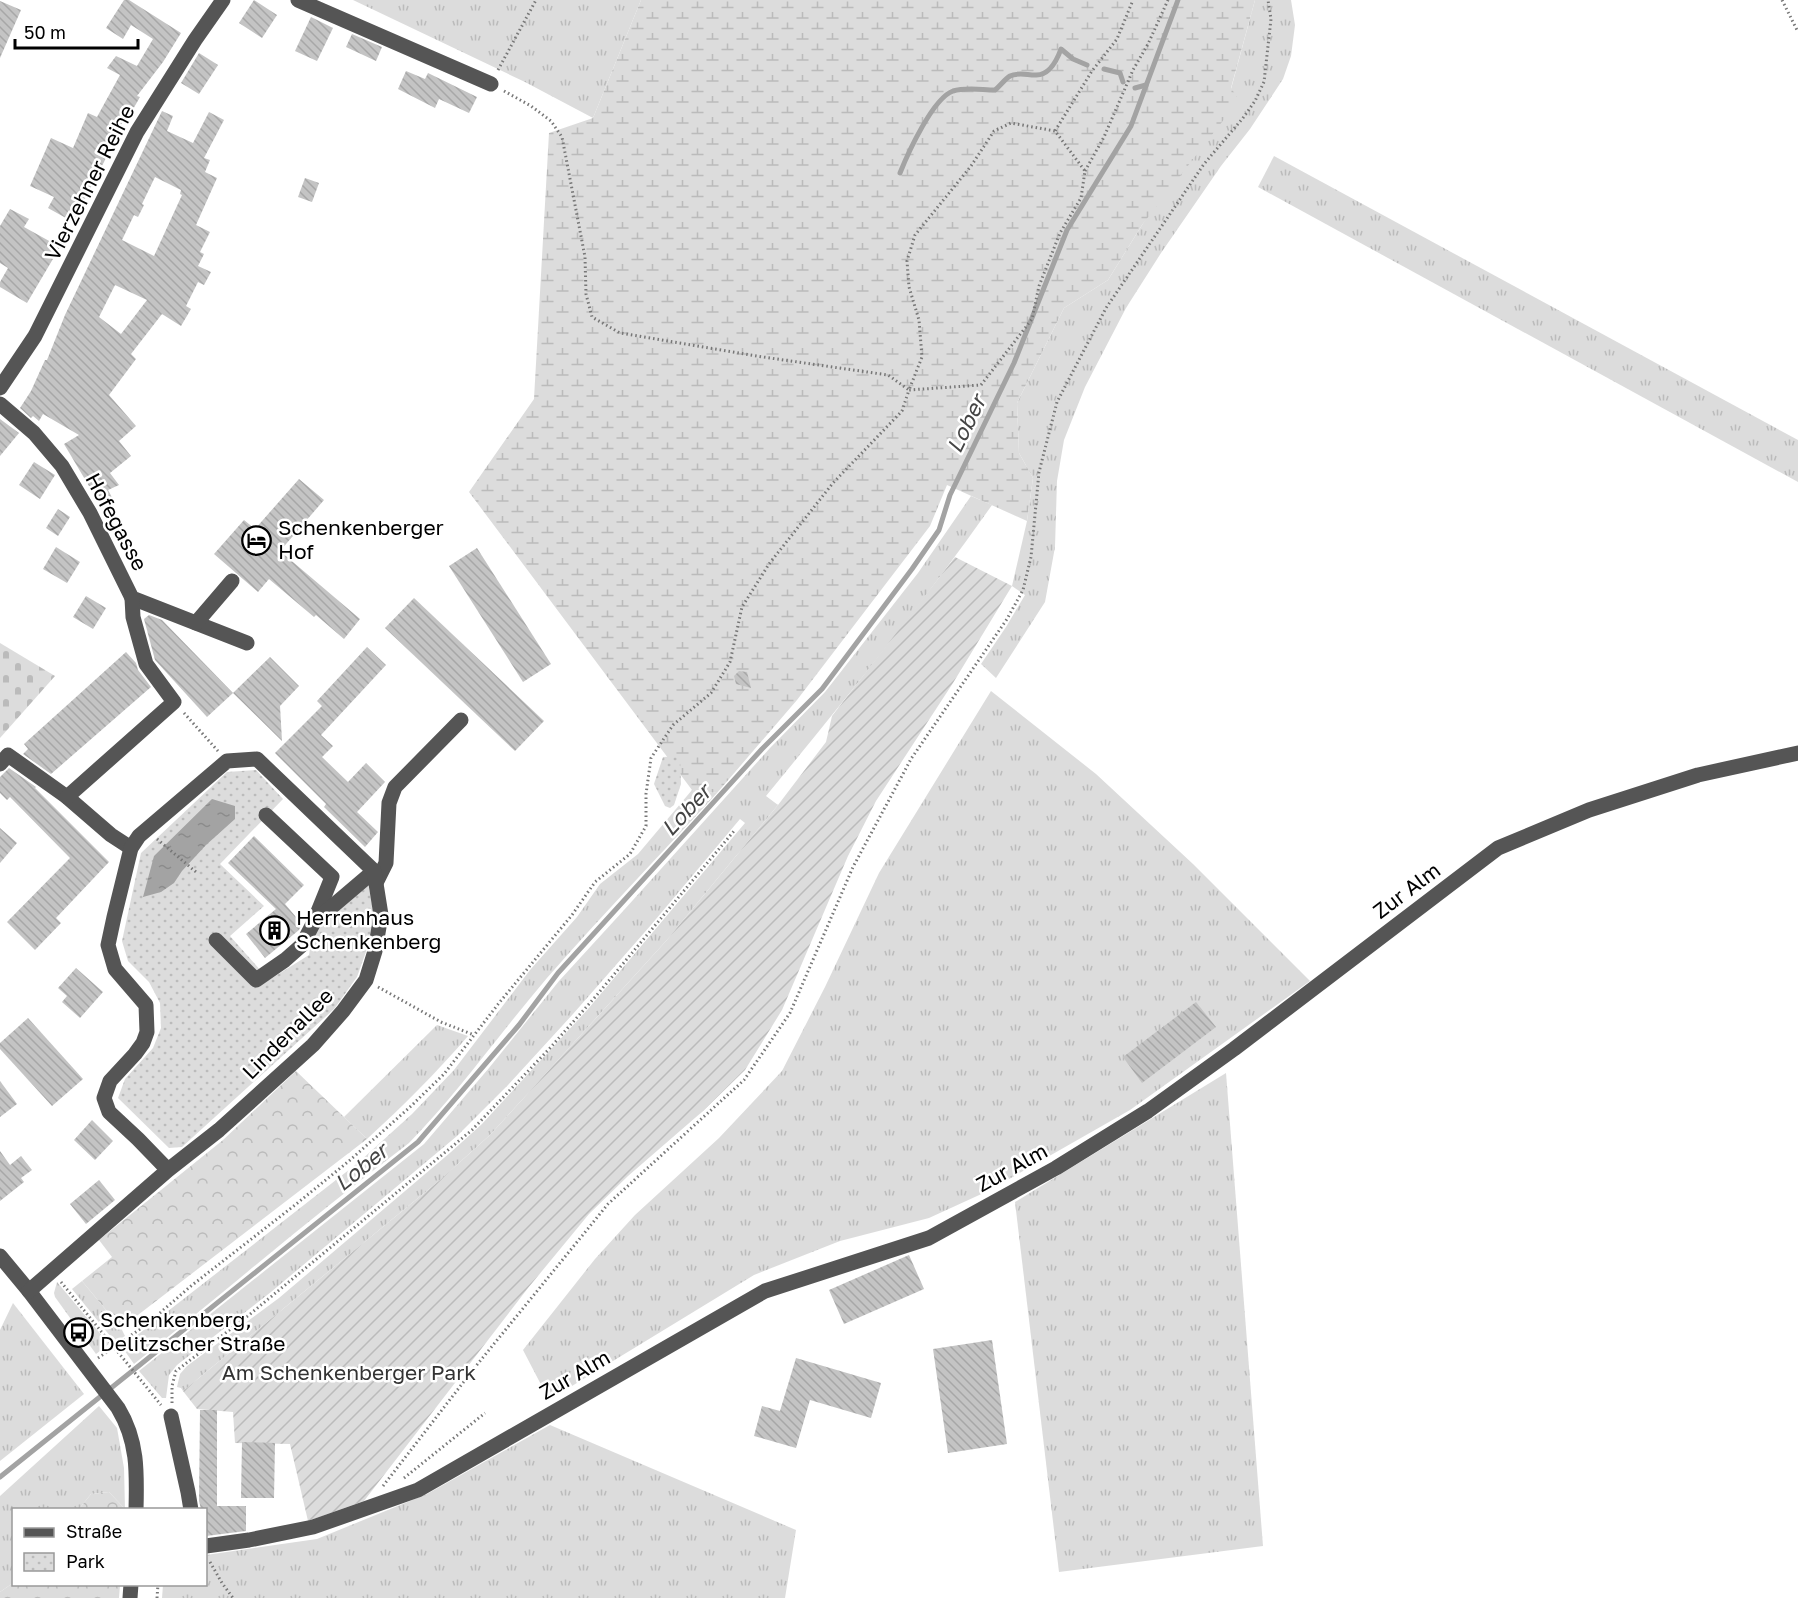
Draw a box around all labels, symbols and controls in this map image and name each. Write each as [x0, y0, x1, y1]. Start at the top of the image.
scale bar [15, 12, 138, 50]
text: 50 m [24, 21, 66, 43]
street label: Vierzehner Reihe [39, 100, 140, 265]
water label: Lober [940, 388, 992, 457]
street label: Hofegasse [80, 468, 154, 575]
place label: Schenkenberger Hof [278, 514, 444, 564]
hotel icon: Schenkenberger Hof [241, 524, 273, 556]
water label: Lober [655, 776, 718, 841]
street label: Zur Alm [1368, 857, 1445, 924]
place label: Herrenhaus Schenkenberg [296, 904, 441, 954]
building icon: Herrenhaus Schenkenberg [259, 914, 291, 946]
street label: Lindenallee [236, 982, 338, 1084]
water label: Lober [329, 1135, 395, 1196]
street label: Zur Alm [971, 1137, 1052, 1197]
place label: Schenkenberg, Delitzscher Straße [100, 1306, 286, 1356]
bus stop icon: Schenkenberg, Delitzscher Straße [63, 1316, 95, 1348]
street label: Zur Alm [535, 1344, 614, 1405]
park label: Am Schenkenberger Park [222, 1359, 476, 1385]
legend [12, 1508, 207, 1586]
text: Straße [66, 1520, 122, 1542]
text: Park [66, 1550, 105, 1572]

